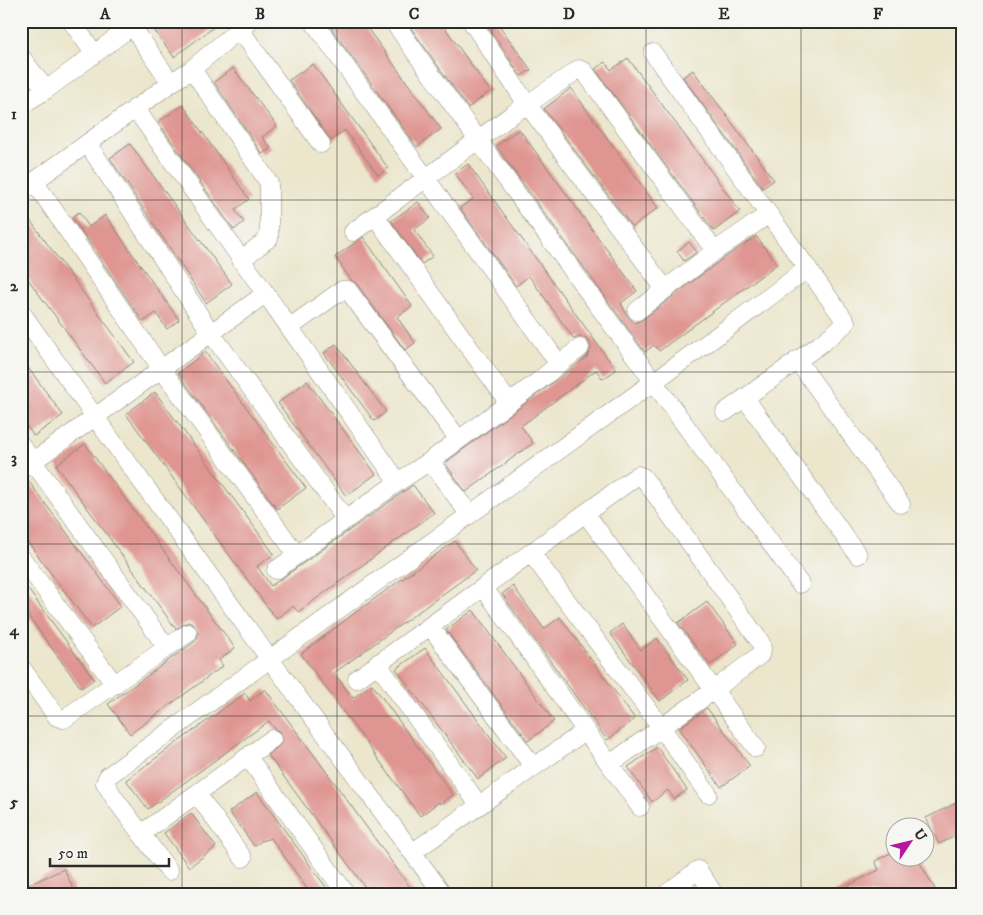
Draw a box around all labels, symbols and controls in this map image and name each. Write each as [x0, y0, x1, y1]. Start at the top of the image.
text: A [99, 4, 111, 24]
text: B [255, 4, 265, 24]
text: C [409, 4, 419, 24]
text: D [563, 4, 575, 24]
text: E [718, 4, 730, 24]
text: F [873, 4, 883, 24]
text: 1 [11, 104, 17, 124]
text: 2 [10, 276, 19, 296]
text: 3 [11, 448, 17, 468]
text: 4 [8, 620, 19, 640]
text: 5 [9, 792, 18, 812]
north arrow [886, 818, 936, 868]
text: U [909, 826, 930, 845]
scale bar [50, 835, 169, 867]
text: 50 m [58, 844, 88, 863]

